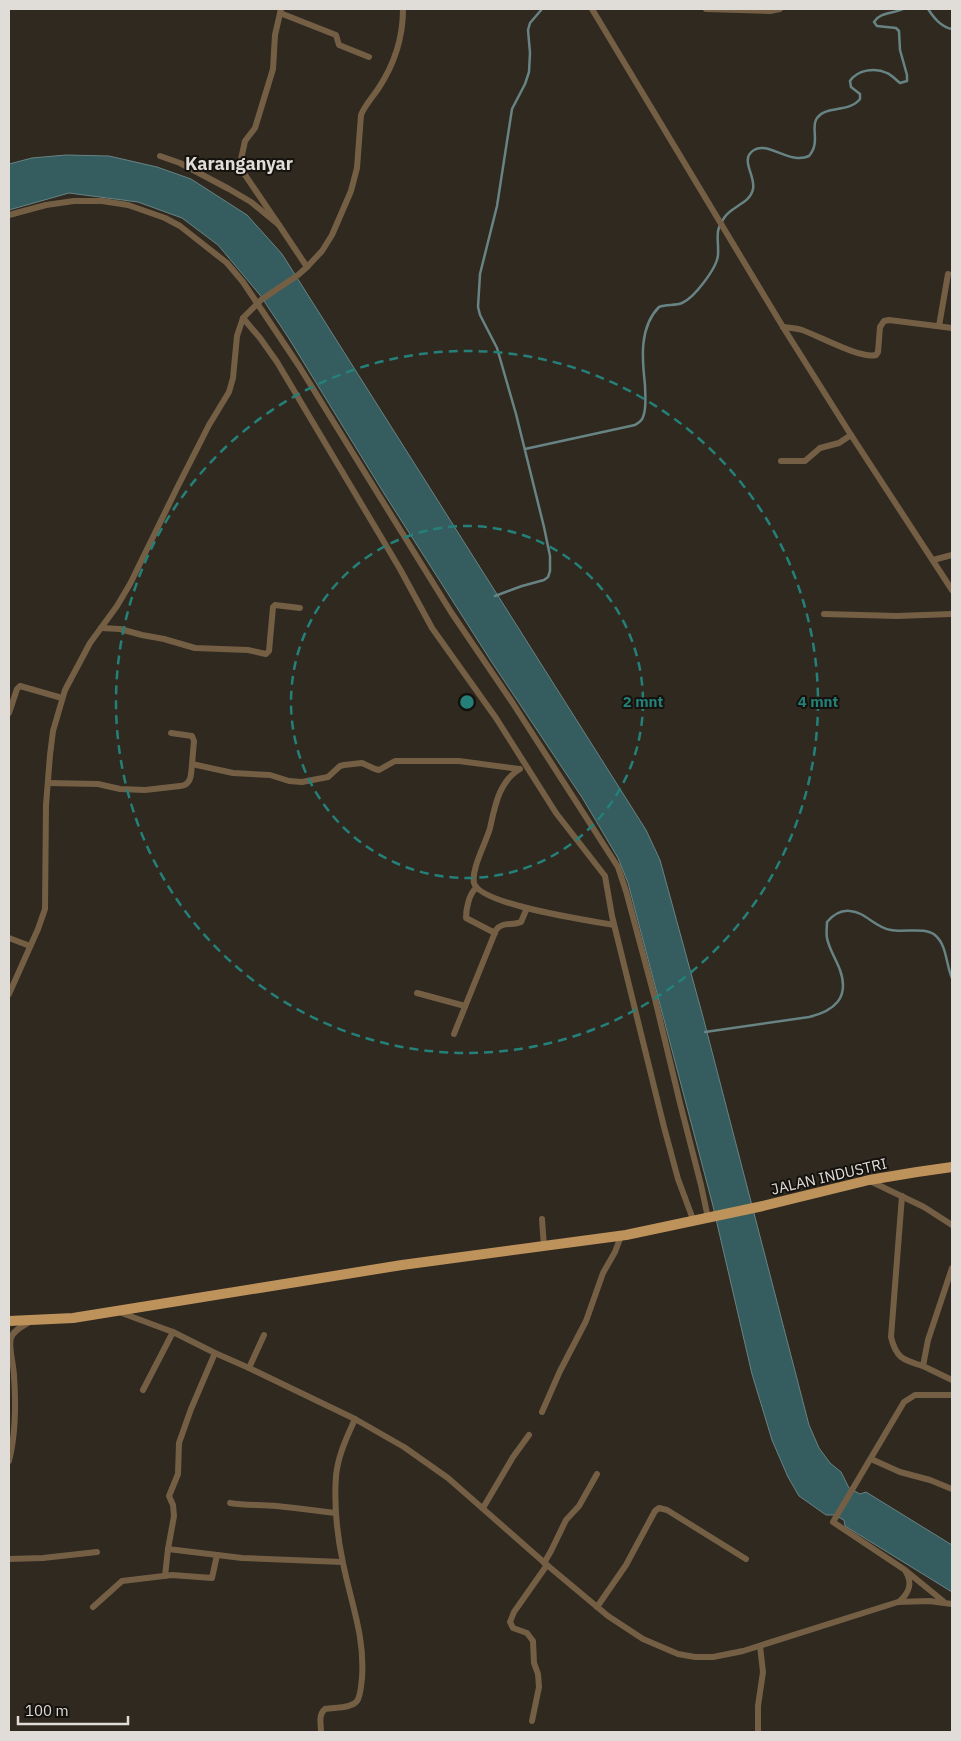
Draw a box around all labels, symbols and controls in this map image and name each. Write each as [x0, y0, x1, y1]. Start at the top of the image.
district label: Karanganyar [185, 152, 293, 175]
text: 2 mnt [623, 692, 664, 711]
text: 4 mnt [798, 692, 839, 711]
centre of rings [458, 693, 476, 711]
street label: JALAN INDUSTRI [769, 1153, 889, 1199]
scale bar [18, 1694, 128, 1726]
text: 100 m [25, 1701, 69, 1720]

